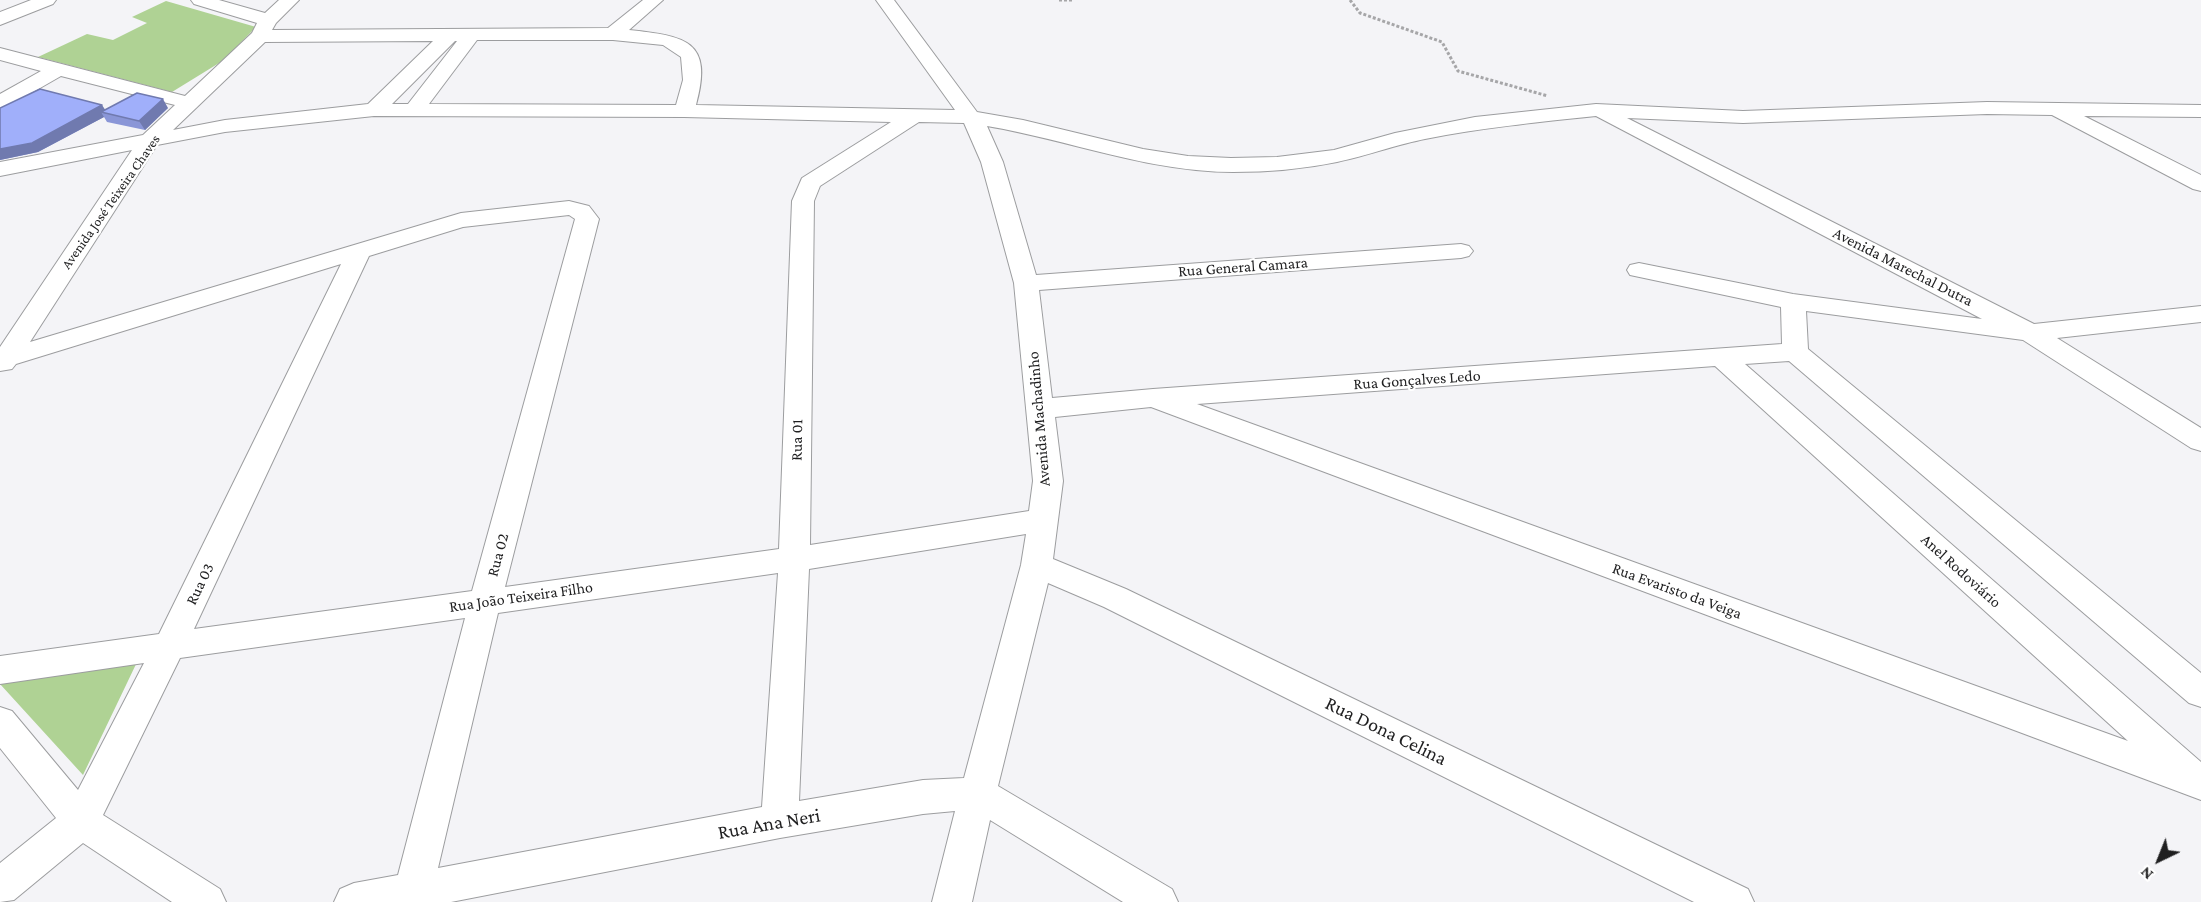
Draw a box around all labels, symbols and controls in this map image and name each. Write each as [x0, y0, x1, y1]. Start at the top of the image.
street label: Avenida José Teixeira Chaves [58, 132, 164, 272]
street label: Avenida Marechal Dutra [1830, 223, 1976, 311]
street label: Rua General Camara [1177, 253, 1309, 281]
street label: Avenida Machadinho [1024, 351, 1054, 487]
street label: Rua Gonçalves Ledo [1353, 366, 1481, 394]
street label: Rua 01 [787, 419, 807, 461]
street label: Anel Rodoviário [1917, 530, 2005, 612]
street label: Rua 02 [483, 531, 513, 579]
street label: Rua Evaristo da Veiga [1610, 559, 1744, 623]
street label: Rua 03 [182, 560, 218, 608]
street label: Rua João Teixeira Filho [448, 577, 594, 617]
street label: Rua Dona Celina [1321, 691, 1451, 771]
street label: Rua Ana Neri [716, 803, 822, 845]
north arrow [2129, 830, 2189, 890]
text: N [2137, 864, 2156, 883]

